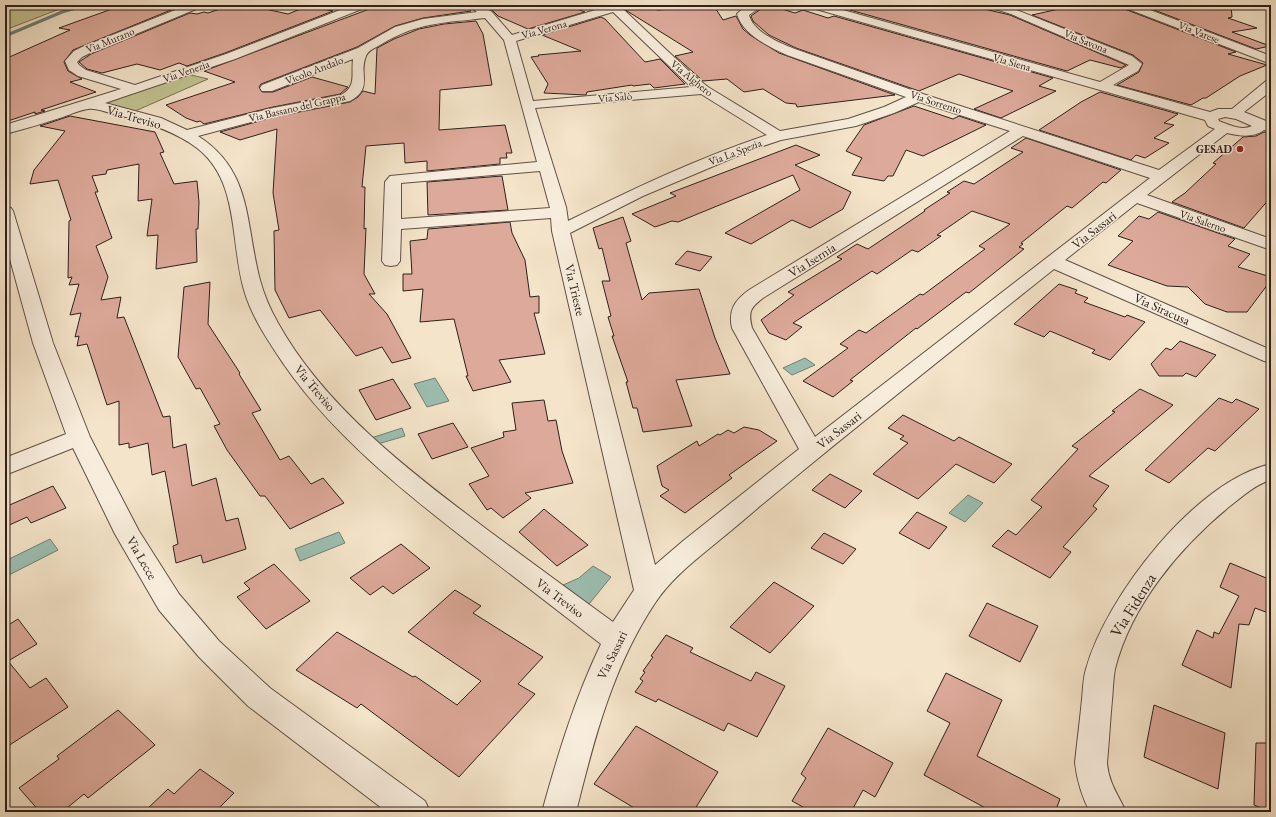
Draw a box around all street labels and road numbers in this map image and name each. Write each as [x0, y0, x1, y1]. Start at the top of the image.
street label: Via Verona [520, 16, 569, 42]
street label: Via Varese [1176, 18, 1222, 46]
street label: Via Murano [84, 24, 137, 56]
street label: Via Savona [1062, 26, 1110, 56]
street label: Via Siena [991, 50, 1033, 74]
street label: Vicolo Andalo [283, 52, 346, 87]
street label: Via Venezia [161, 56, 212, 85]
street label: Via Alghero [668, 57, 716, 100]
street label: Via Sorrento [908, 87, 964, 117]
street label: Via Salò [597, 88, 633, 105]
street label: Via Bassano del Grappa [247, 89, 347, 125]
street label: Via Treviso [105, 101, 163, 133]
street label: Via La Spezia [706, 135, 764, 169]
street label: Via Sassari [1068, 207, 1120, 253]
street label: Via Salerno [1178, 207, 1228, 236]
street label: Via Isernia [785, 238, 840, 281]
street label: Via Trieste [561, 262, 589, 318]
street label: Via Siracusa [1131, 289, 1193, 329]
street label: Via Treviso [291, 361, 339, 415]
street label: Via Sassari [813, 407, 865, 453]
street label: Via Lecce [123, 533, 161, 583]
street label: Via Fidenza [1105, 569, 1161, 641]
street label: Via Treviso [533, 574, 587, 622]
street label: Via Sassari [593, 628, 631, 682]

